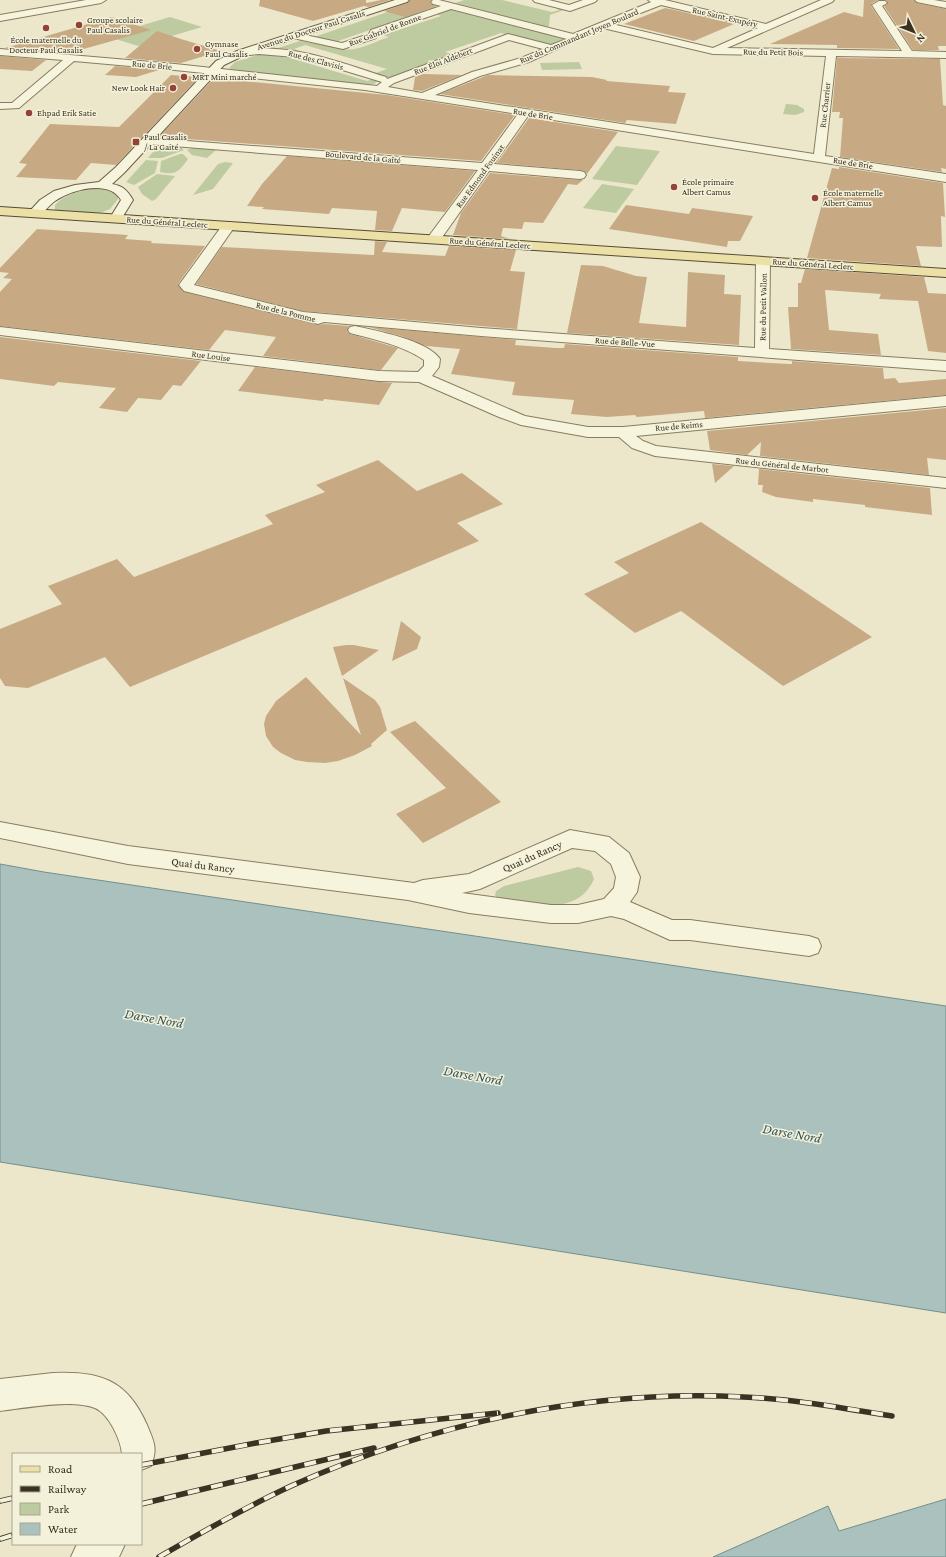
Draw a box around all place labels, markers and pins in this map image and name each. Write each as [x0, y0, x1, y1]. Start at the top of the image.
place label: Groupe scolaire Paul Casalis [87, 15, 143, 35]
marker: Groupe scolaire Paul Casalis [74, 20, 84, 30]
marker: École maternelle du Docteur Paul Casalis [41, 23, 51, 33]
place label: École maternelle du Docteur Paul Casalis [9, 35, 83, 55]
place label: Gymnase Paul Casalis [205, 39, 248, 59]
marker: Gymnase Paul Casalis [192, 44, 202, 54]
marker: MRT Mini marché [179, 72, 189, 82]
place label: MRT Mini marché [192, 72, 256, 82]
place label: New Look Hair [112, 83, 166, 93]
marker: New Look Hair [168, 83, 178, 93]
marker: Ehpad Erik Satie [24, 108, 34, 118]
place label: Ehpad Erik Satie [37, 108, 96, 118]
place label: Paul Casalis / La Gaité [144, 132, 187, 152]
marker: Paul Casalis / La Gaité [131, 137, 141, 147]
place label: École primaire Albert Camus [682, 177, 734, 197]
marker: École primaire Albert Camus [669, 182, 679, 192]
place label: École maternelle Albert Camus [823, 188, 883, 208]
marker: École maternelle Albert Camus [810, 193, 820, 203]

